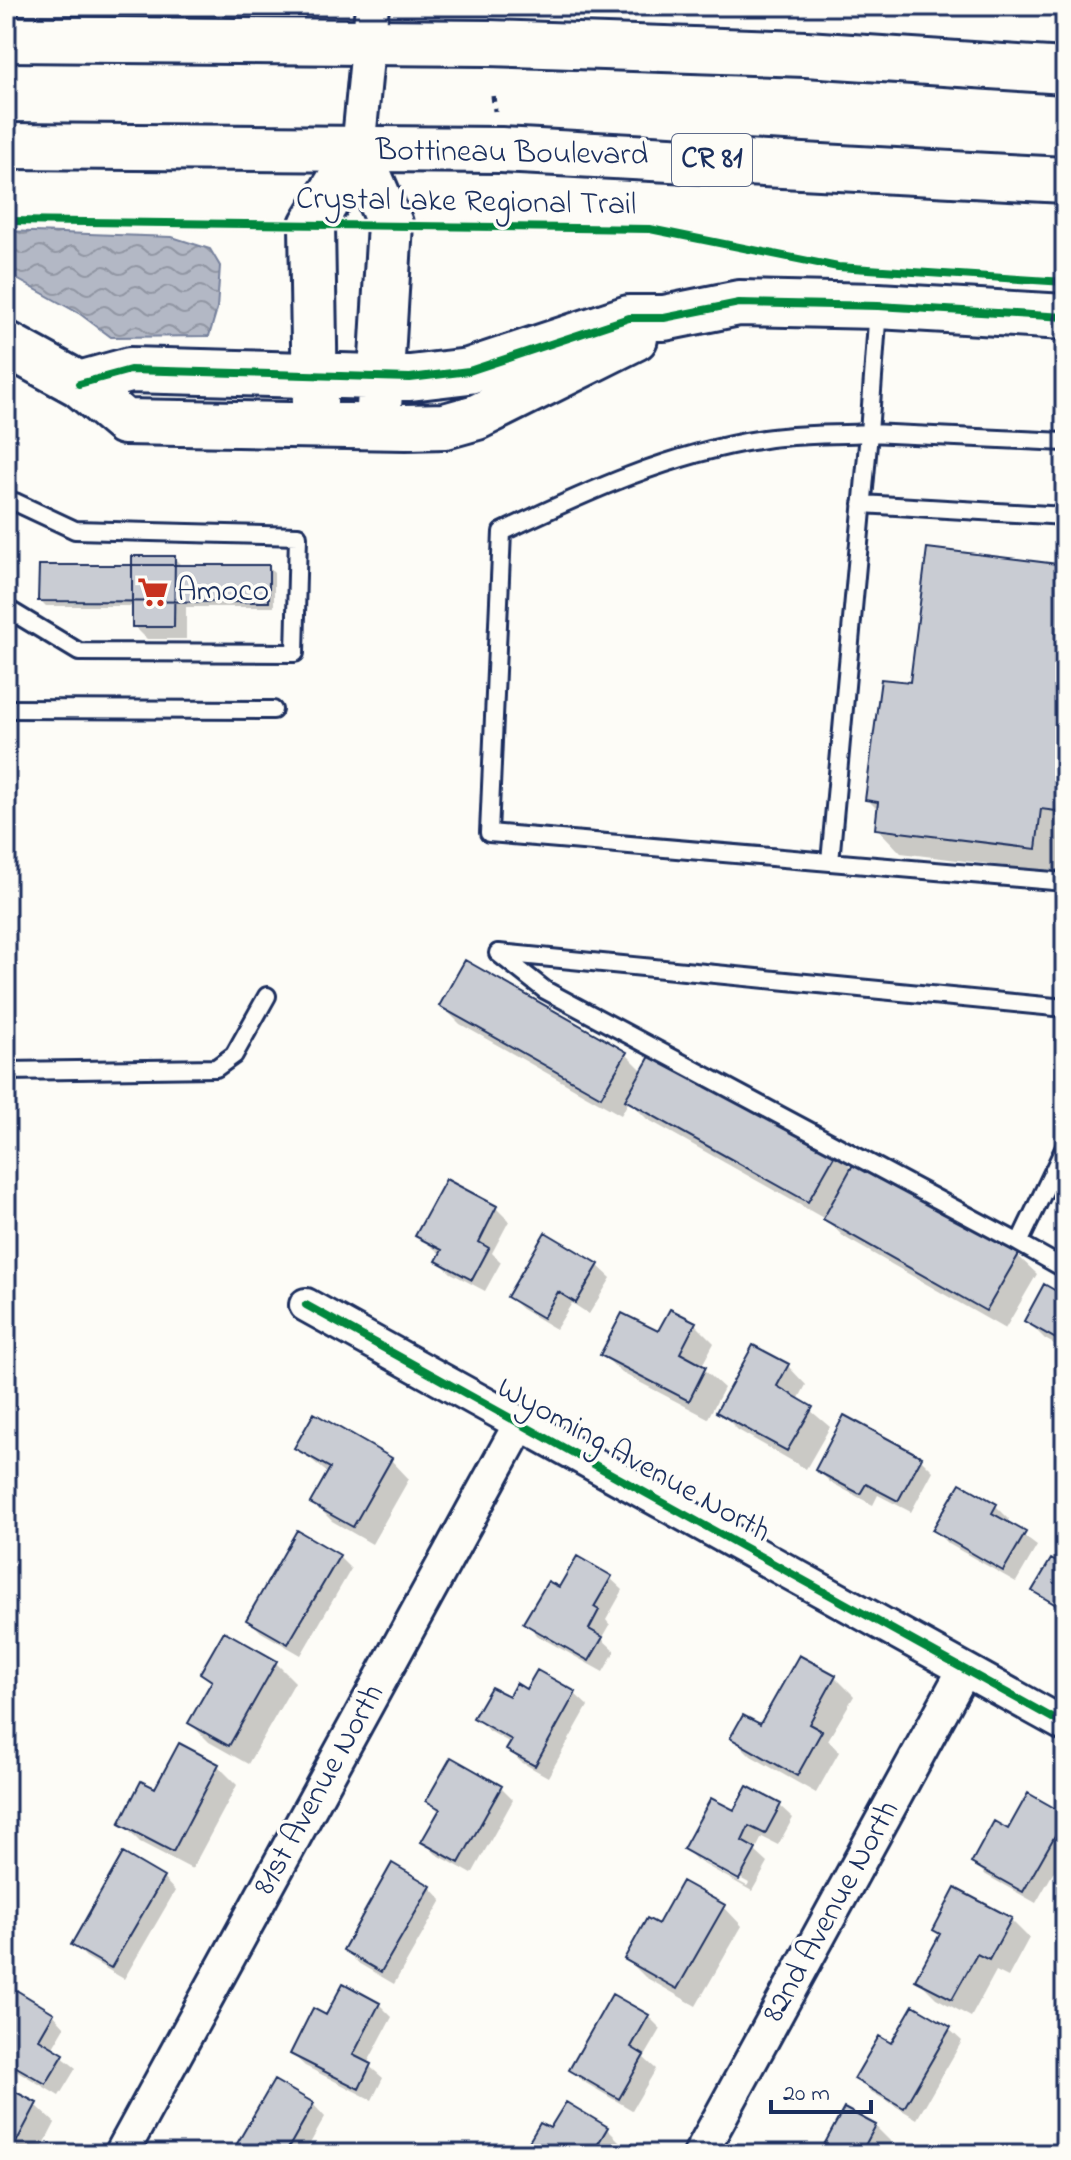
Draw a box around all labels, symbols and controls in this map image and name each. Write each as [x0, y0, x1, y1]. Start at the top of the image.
street label: Bottineau Boulevard [374, 128, 649, 180]
road number: CR 81 [672, 134, 752, 186]
street label: Crystal Lake Regional Trail [295, 177, 637, 229]
place label: Amoco [177, 569, 269, 616]
supermarket icon: Amoco [136, 575, 170, 609]
street label: Wyoming Avenue North [487, 1366, 779, 1556]
street label: 81st Avenue North [242, 1676, 398, 1904]
street label: 82nd Avenue North [751, 1792, 913, 2032]
scale bar [771, 2064, 871, 2114]
text: 20 m [783, 2077, 830, 2112]

